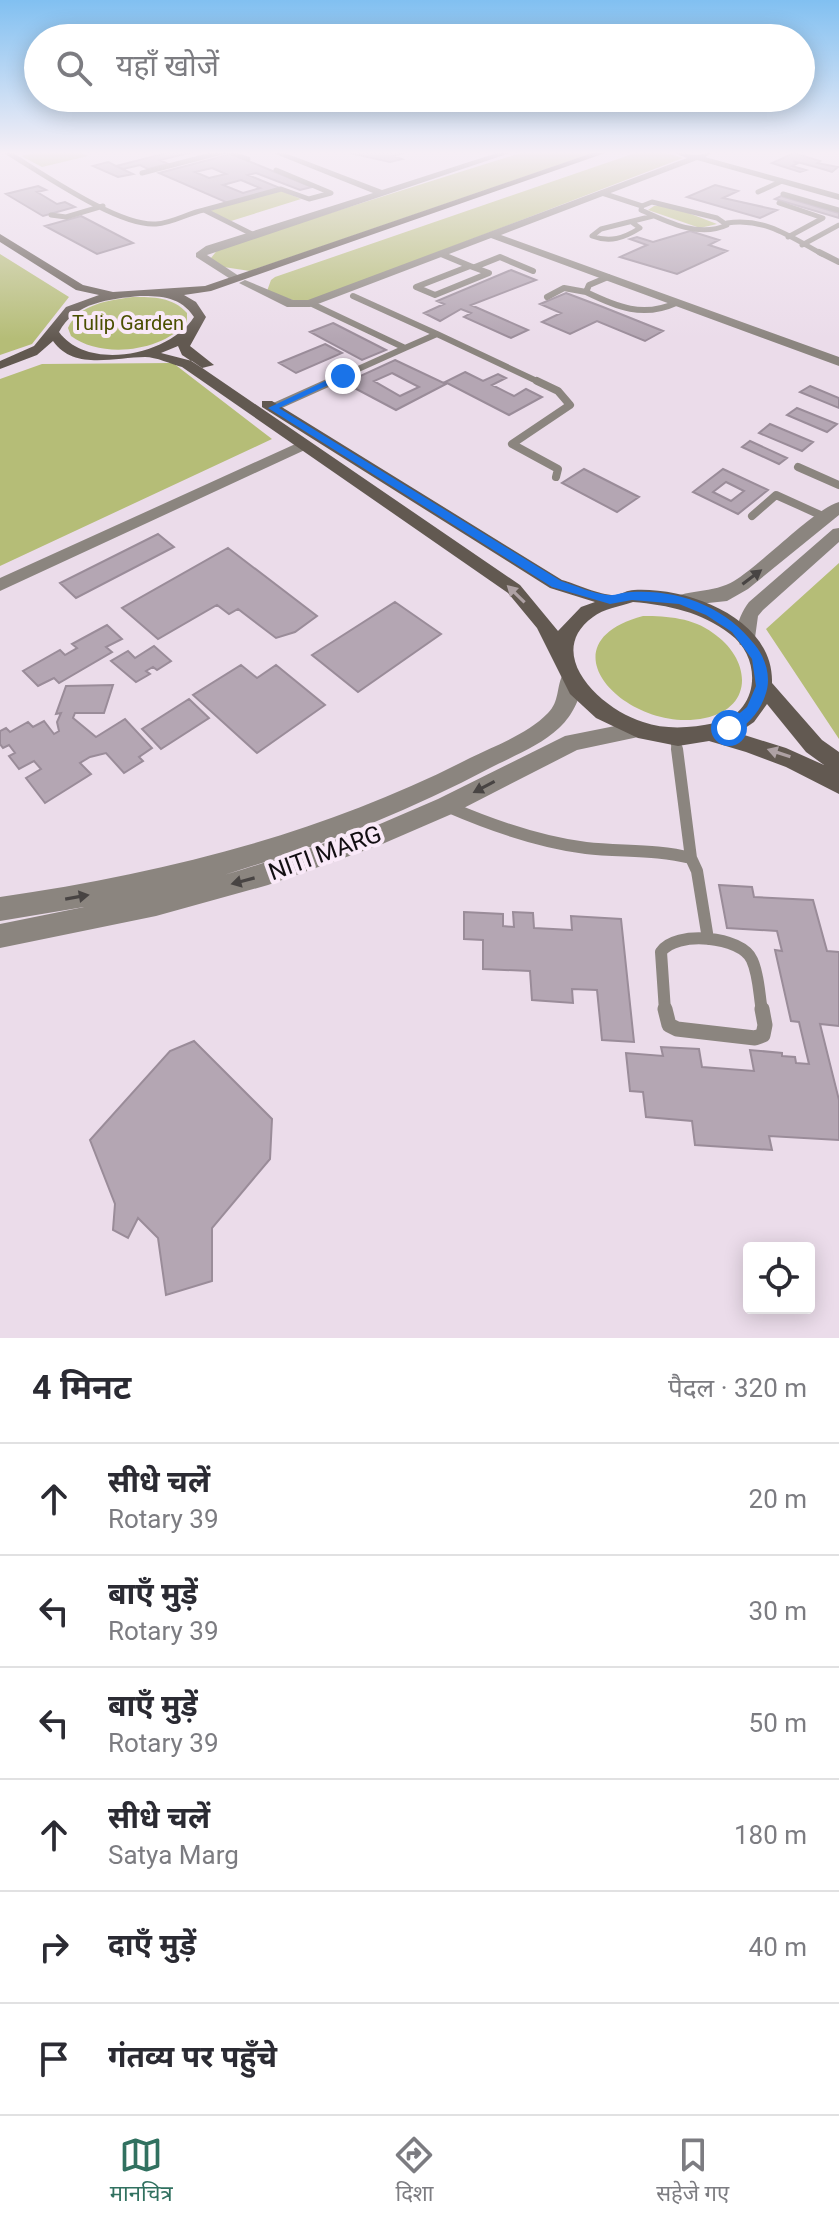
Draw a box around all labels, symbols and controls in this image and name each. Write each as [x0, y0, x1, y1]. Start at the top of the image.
search box [24, 24, 815, 112]
icon: search [52, 46, 96, 90]
text: यहाँ खोजें [116, 48, 219, 83]
park label: Tulip Garden [72, 311, 184, 335]
route end [325, 358, 361, 394]
one-way arrow [741, 569, 763, 585]
one-way arrow [508, 585, 526, 604]
route start [711, 710, 747, 746]
one-way arrow [766, 747, 790, 759]
one-way arrow [473, 780, 496, 794]
street label: NITI MARG [265, 820, 385, 886]
one-way arrow [230, 875, 254, 888]
one-way arrow [65, 891, 90, 903]
map controls [743, 1242, 815, 1314]
button: locate [743, 1242, 815, 1314]
text: 4 मिनट [32, 1367, 131, 1407]
text: पैदल · 320 m [668, 1373, 807, 1403]
text: सीधे चलें [108, 1464, 210, 1499]
icon: ahead [32, 1477, 76, 1521]
text: 20 m [749, 1484, 807, 1514]
text: Rotary 39 [108, 1504, 219, 1534]
text: बाएँ मुड़ें [108, 1576, 198, 1611]
icon: left [32, 1589, 76, 1633]
text: 30 m [749, 1596, 807, 1626]
text: Rotary 39 [108, 1616, 219, 1646]
text: बाएँ मुड़ें [108, 1688, 198, 1723]
icon: left [32, 1701, 76, 1745]
text: 50 m [749, 1708, 807, 1738]
text: Rotary 39 [108, 1728, 219, 1758]
text: सीधे चलें [108, 1800, 210, 1835]
icon: ahead [32, 1813, 76, 1857]
text: 180 m [734, 1820, 807, 1850]
text: Satya Marg [108, 1840, 239, 1870]
icon: right [32, 1925, 76, 1969]
text: दाएँ मुड़ें [108, 1927, 196, 1962]
text: 40 m [749, 1932, 807, 1962]
icon: arrive [32, 2037, 76, 2081]
text: गंतव्य पर पहुँचे [108, 2039, 277, 2074]
tab: मानचित्र [110, 2133, 173, 2210]
tab: दिशा [392, 2133, 436, 2210]
tab: सहेजे गए [656, 2133, 729, 2210]

